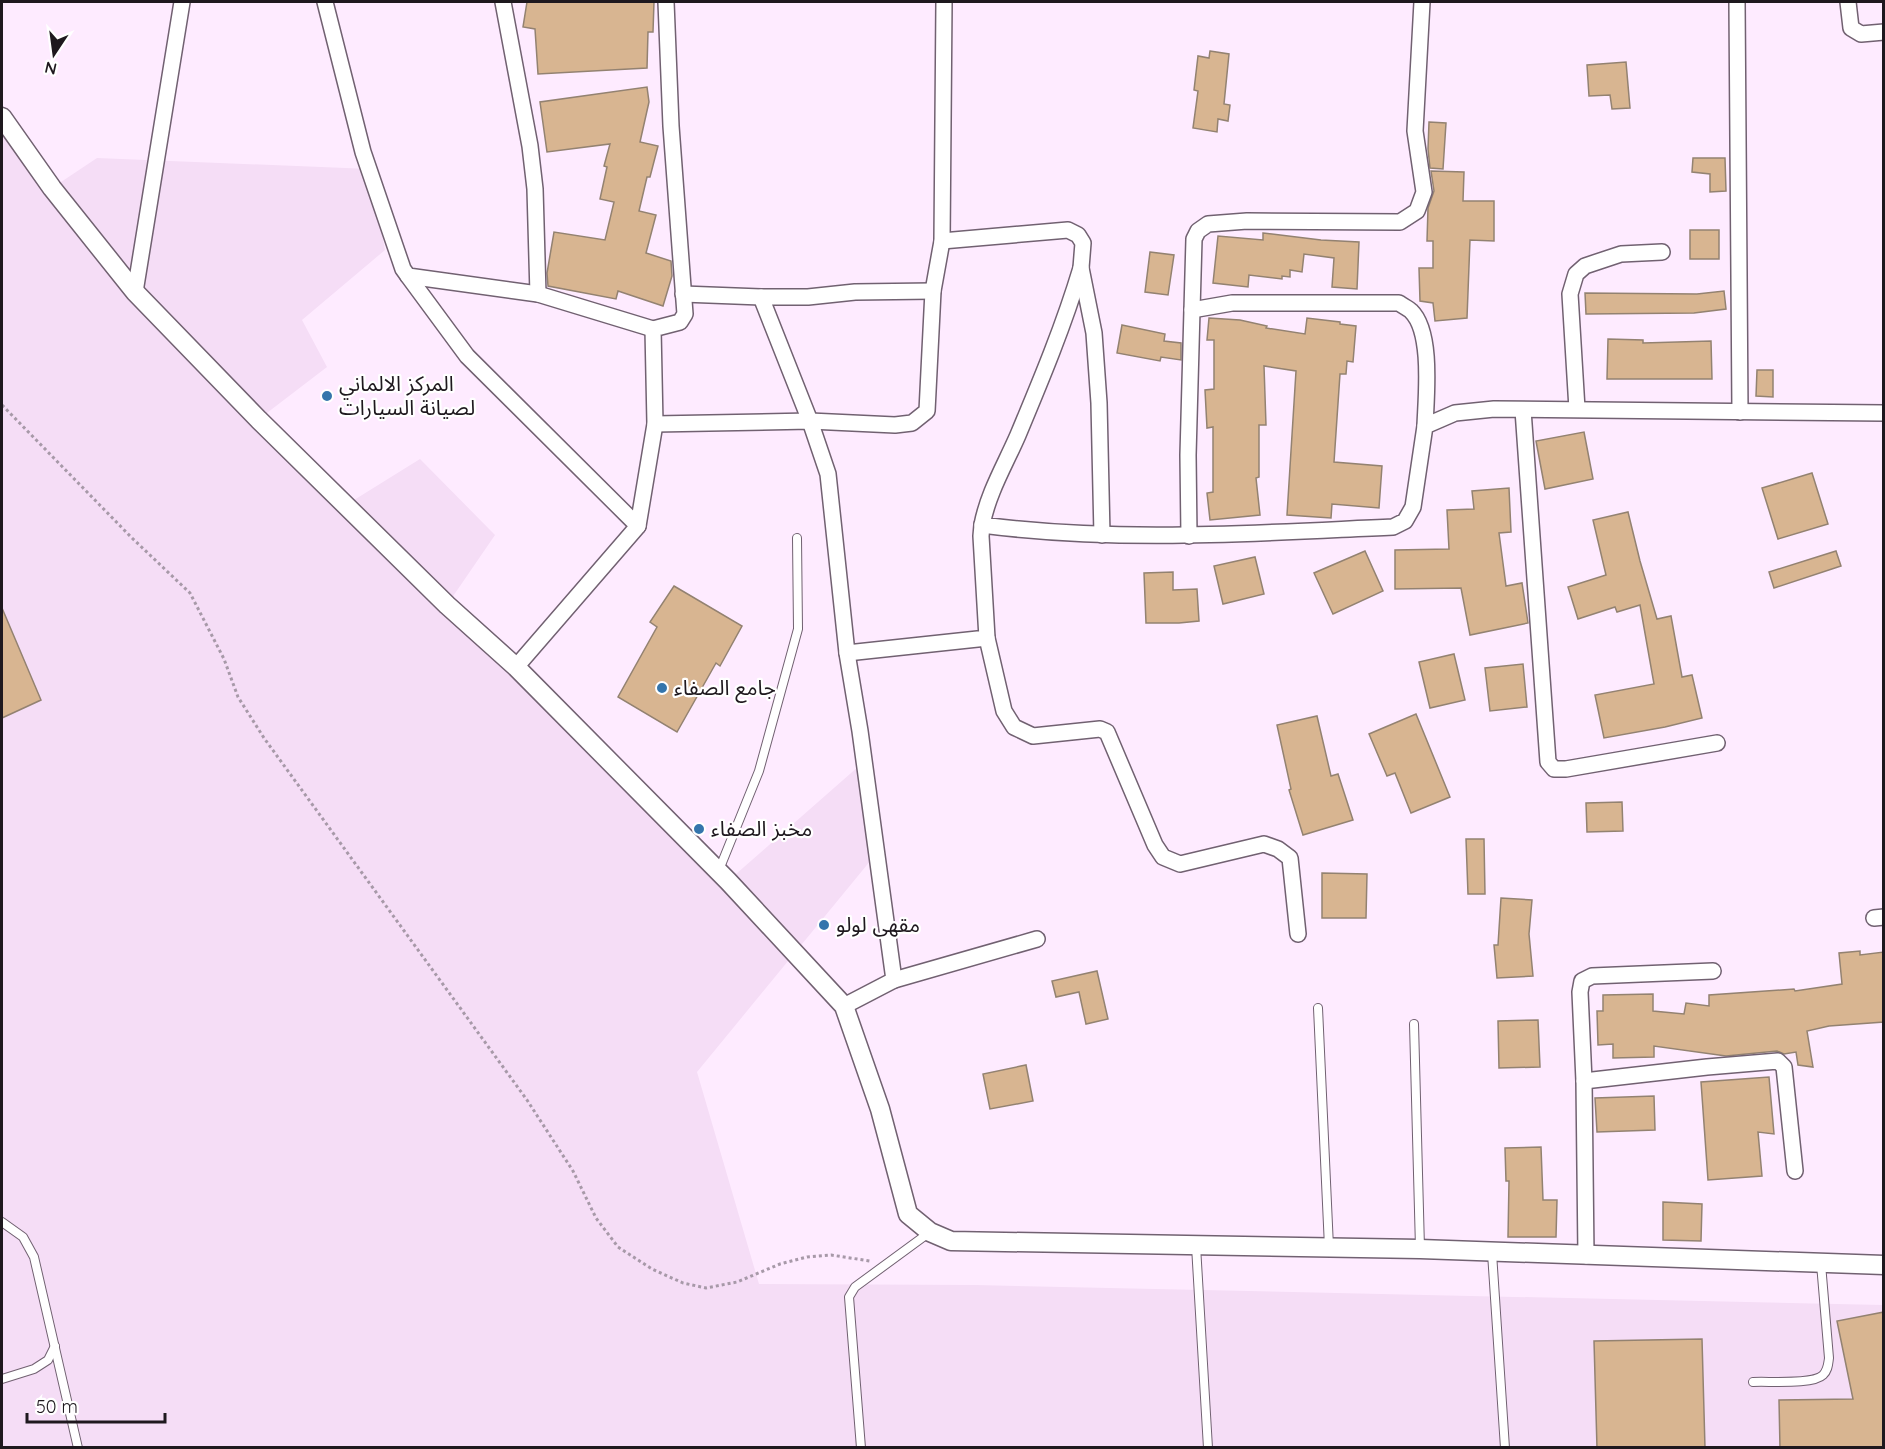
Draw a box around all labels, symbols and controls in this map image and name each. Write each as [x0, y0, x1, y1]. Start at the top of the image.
north arrow [24, 24, 84, 84]
text: N [43, 58, 59, 80]
place label: المركز الالماني لصيانة السيارات [339, 370, 475, 420]
marker: المركز الالماني لصيانة السيارات [320, 389, 334, 403]
place label: جامع الصفاء [674, 674, 776, 703]
marker: جامع الصفاء [655, 681, 669, 695]
place label: مخبز الصفاء [711, 815, 812, 841]
marker: مخبز الصفاء [692, 822, 706, 836]
place label: مقهى لولو [836, 911, 920, 937]
marker: مقهى لولو [817, 918, 831, 932]
scale bar [27, 1386, 165, 1424]
text: 50 m [36, 1395, 78, 1418]

